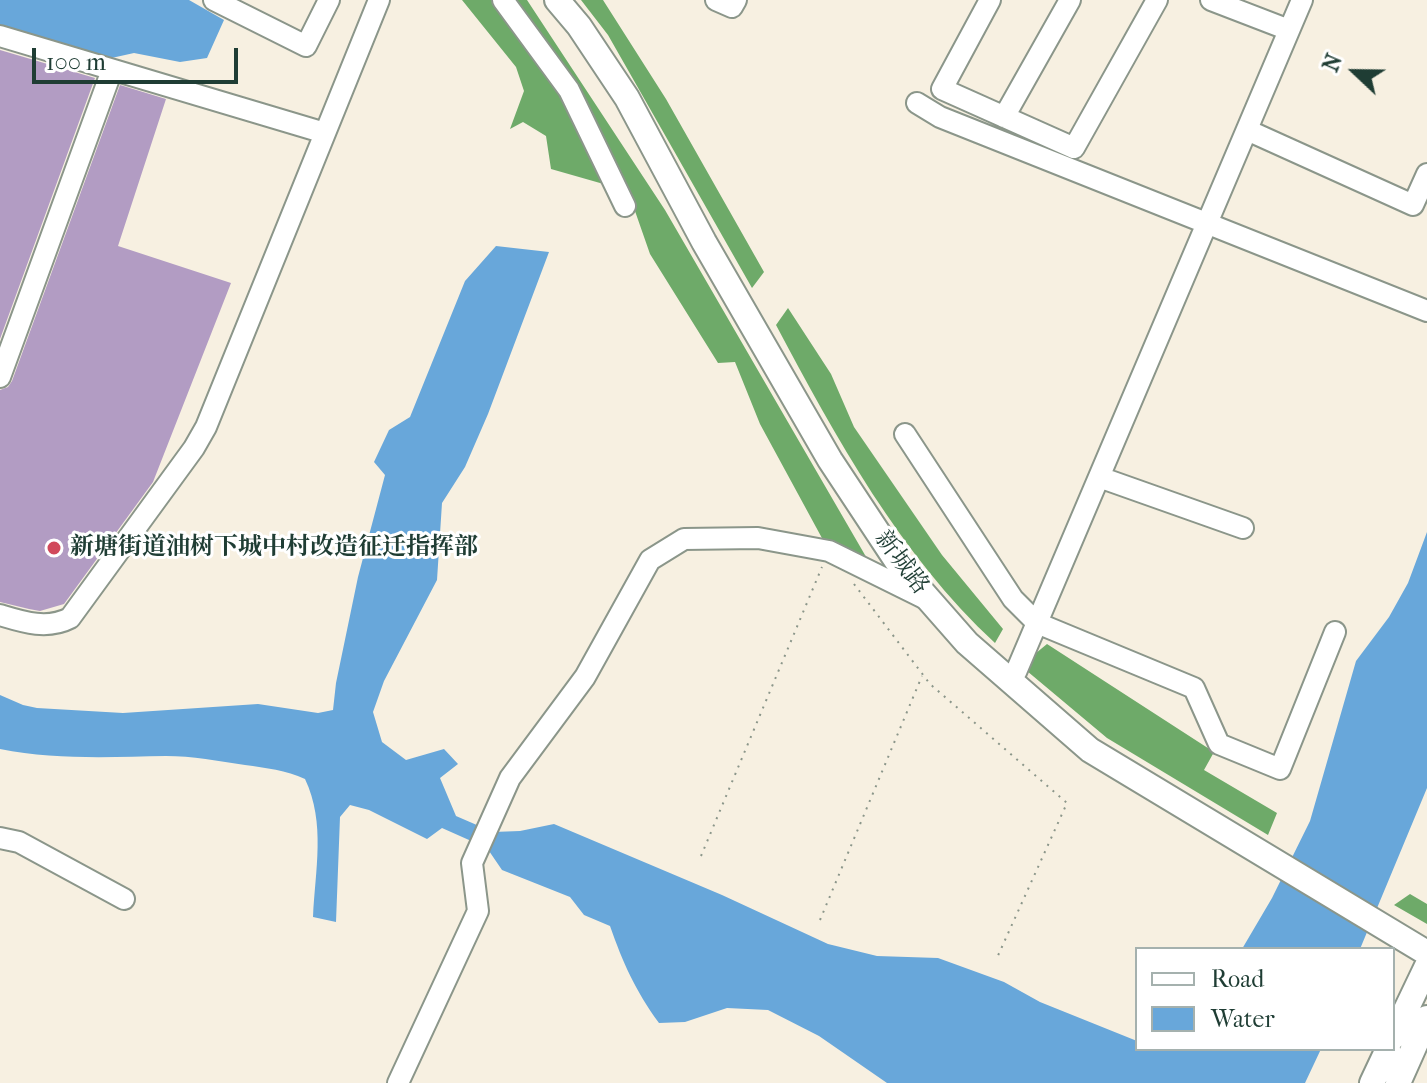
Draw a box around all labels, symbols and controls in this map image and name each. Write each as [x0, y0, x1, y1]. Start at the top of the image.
scale bar [36, 32, 242, 82]
north arrow [1315, 32, 1395, 112]
text: 100 m [46, 48, 106, 76]
text: N [1318, 50, 1348, 76]
street label: 新城路 [868, 526, 934, 600]
place label: 新塘街道油树下城中村改造征迁指挥部 [70, 534, 478, 562]
marker: 新塘街道油树下城中村改造征迁指挥部 [45, 539, 63, 557]
legend [1135, 947, 1395, 1051]
text: Road [1211, 965, 1264, 993]
text: Water [1211, 1005, 1275, 1033]

